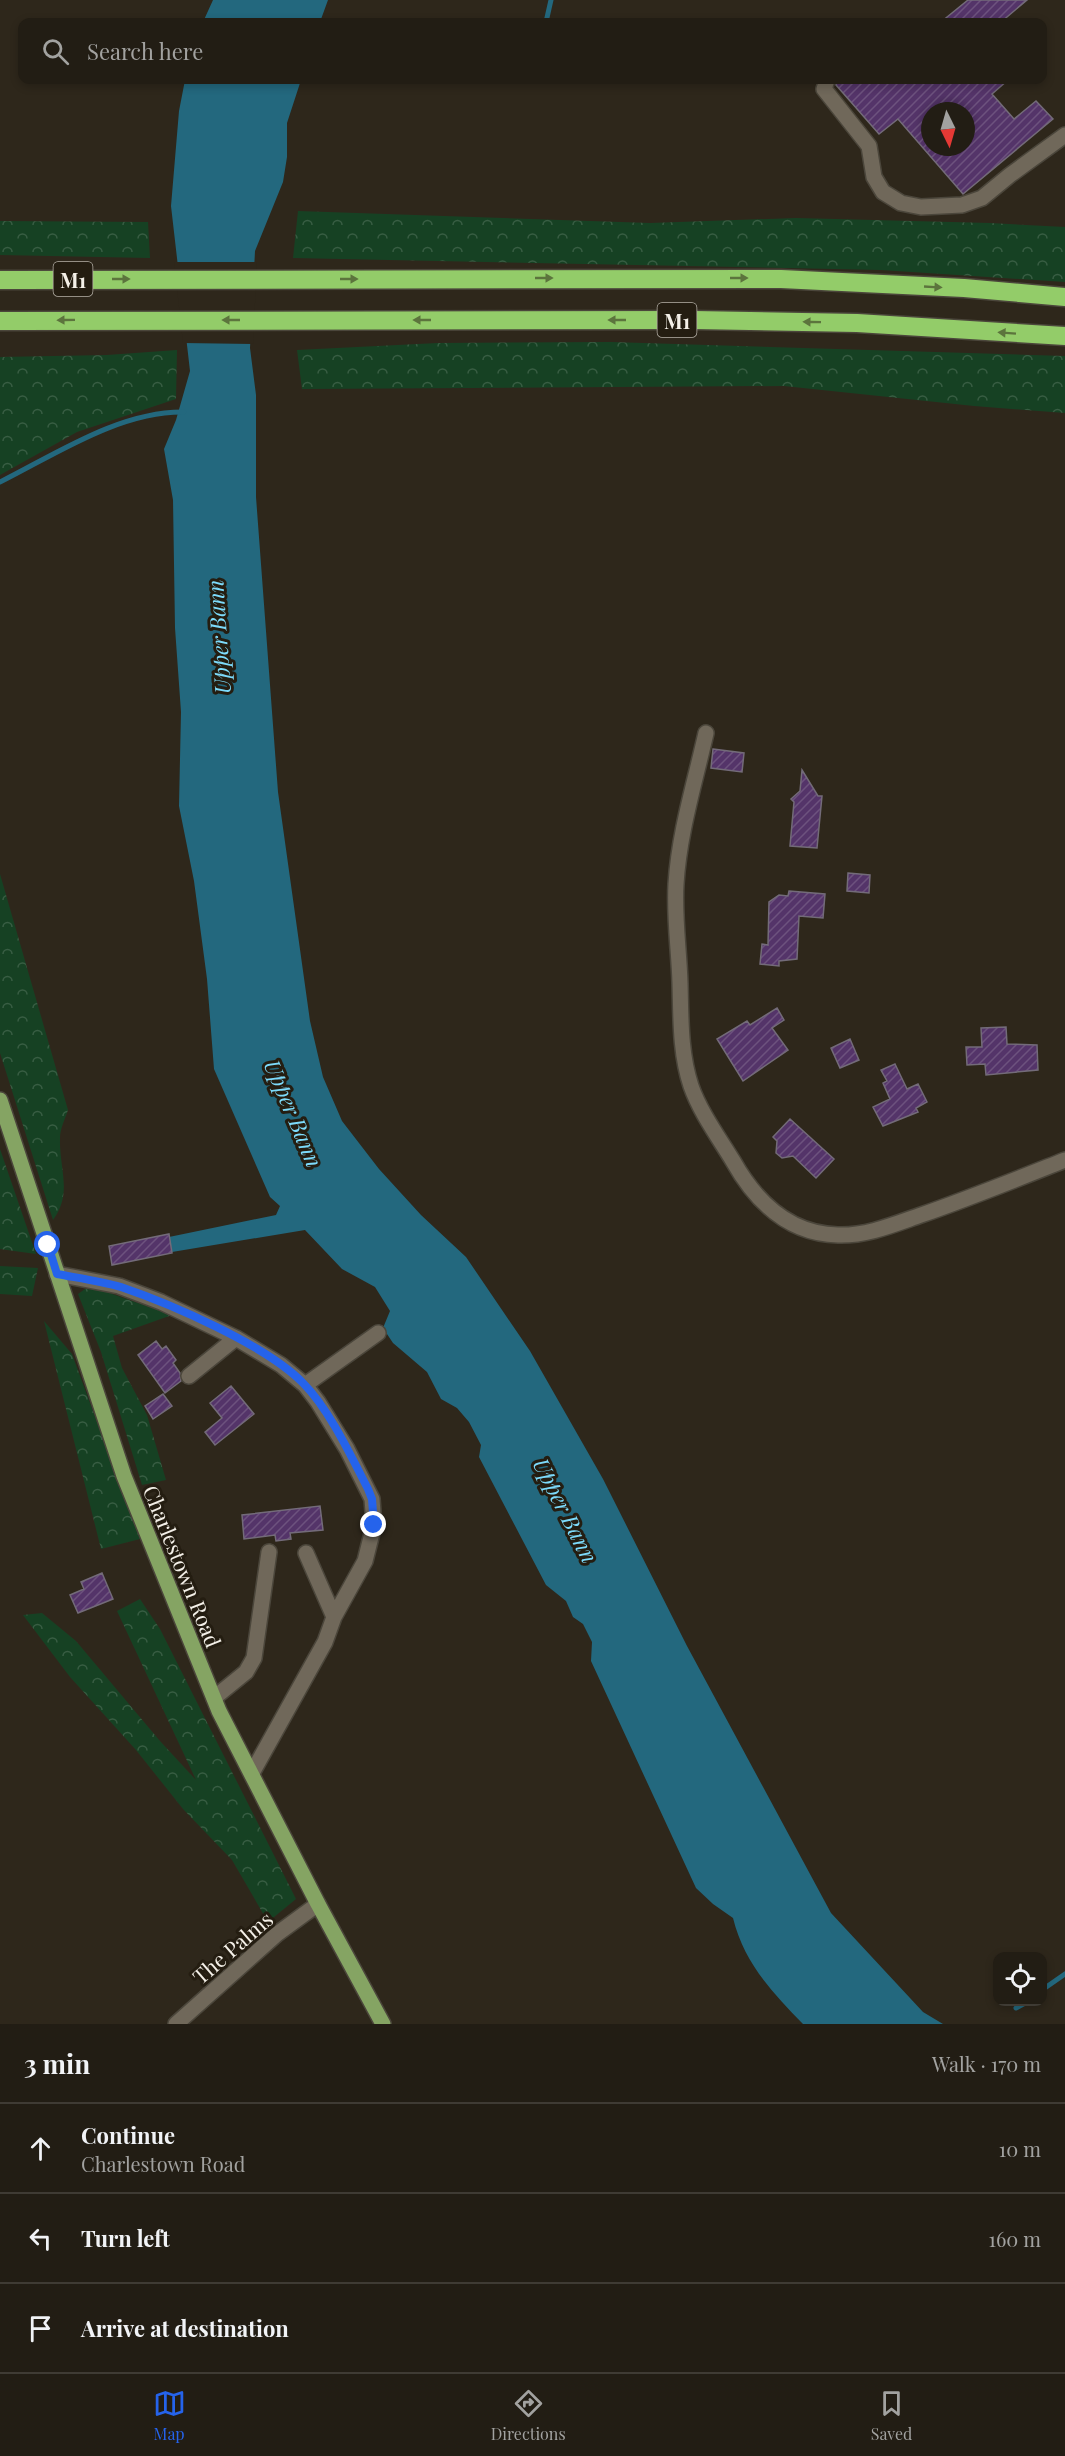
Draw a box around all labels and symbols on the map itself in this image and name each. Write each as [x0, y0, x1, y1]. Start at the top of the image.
north arrow [921, 102, 975, 156]
road number: M1 [54, 262, 92, 296]
one-way arrow [534, 273, 553, 283]
one-way arrow [729, 273, 748, 283]
one-way arrow [112, 274, 131, 284]
one-way arrow [339, 274, 358, 284]
one-way arrow [924, 282, 943, 291]
road number: M1 [658, 303, 696, 337]
one-way arrow [412, 315, 431, 325]
one-way arrow [607, 315, 626, 325]
one-way arrow [56, 316, 75, 325]
one-way arrow [221, 316, 240, 325]
one-way arrow [802, 318, 821, 327]
one-way arrow [997, 328, 1016, 337]
water label: Upper Bann [199, 579, 237, 695]
water label: Upper Bann [258, 1054, 330, 1172]
route start [34, 1231, 60, 1257]
water label: Upper Bann [527, 1452, 605, 1568]
street label: Charlestown Road [138, 1481, 228, 1651]
route end [360, 1511, 386, 1537]
street label: The Palms [186, 1904, 278, 1990]

